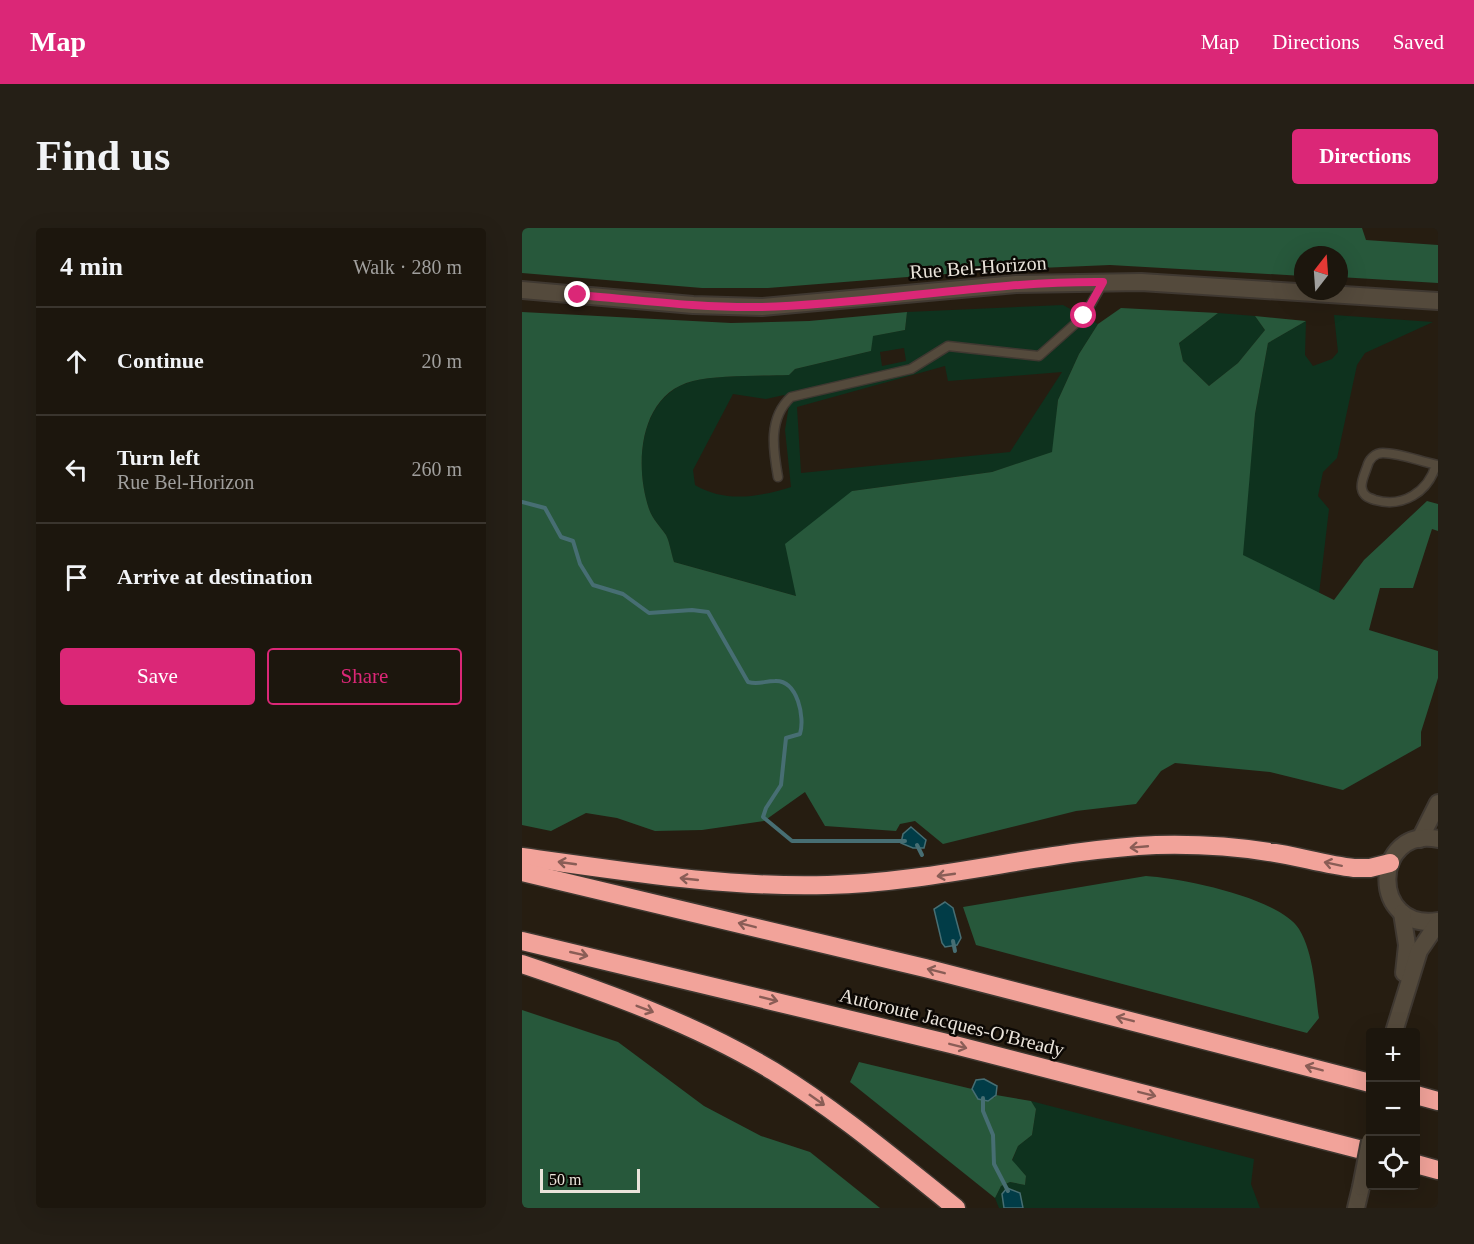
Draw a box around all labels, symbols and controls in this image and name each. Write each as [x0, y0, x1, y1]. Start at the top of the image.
text: Map [30, 26, 86, 57]
text: Map [1201, 30, 1239, 54]
text: Directions [1272, 30, 1360, 54]
text: Saved [1393, 30, 1444, 54]
button: Directions [1292, 129, 1438, 184]
text: Find us [36, 133, 170, 179]
north arrow [1294, 246, 1348, 300]
street label: Rue Bel-Horizon [909, 251, 1047, 283]
text: 4 min [60, 252, 123, 281]
text: Walk · 280 m [353, 256, 462, 278]
route end [564, 281, 590, 307]
route start [1070, 302, 1096, 328]
icon: ahead [60, 345, 93, 378]
text: Continue [117, 348, 204, 373]
text: 20 m [421, 350, 462, 372]
text: Turn left [117, 445, 200, 470]
icon: left [60, 453, 93, 486]
text: 260 m [411, 458, 462, 480]
text: Rue Bel-Horizon [117, 471, 254, 493]
icon: arrive [60, 561, 93, 594]
text: Arrive at destination [117, 564, 313, 589]
button: Save [60, 648, 255, 705]
button: Share [267, 648, 462, 705]
one-way arrow [1130, 841, 1150, 852]
one-way arrow [558, 858, 578, 869]
one-way arrow [1323, 858, 1343, 869]
one-way arrow [937, 869, 957, 880]
one-way arrow [680, 873, 700, 884]
one-way arrow [738, 918, 757, 930]
one-way arrow [569, 949, 588, 961]
one-way arrow [927, 965, 946, 977]
street label: Autoroute Jacques-O'Bready [837, 983, 1067, 1062]
one-way arrow [759, 994, 778, 1006]
one-way arrow [635, 1004, 654, 1015]
one-way arrow [1116, 1012, 1135, 1024]
map controls [1366, 1028, 1420, 1190]
button: + [1366, 1028, 1420, 1082]
one-way arrow [948, 1040, 967, 1052]
one-way arrow [1305, 1061, 1324, 1073]
button: − [1366, 1082, 1420, 1136]
one-way arrow [1137, 1089, 1156, 1100]
one-way arrow [808, 1094, 824, 1106]
button: locate [1366, 1136, 1420, 1190]
scale bar [540, 1166, 640, 1194]
text: 50 m [549, 1171, 581, 1188]

